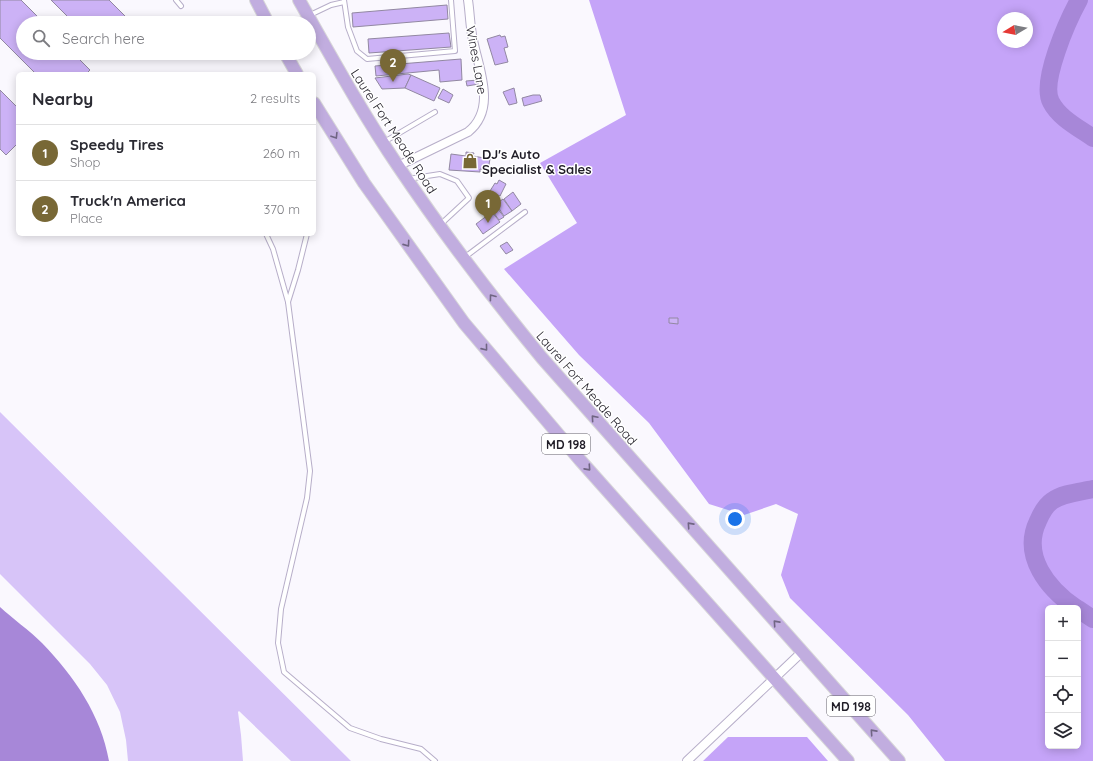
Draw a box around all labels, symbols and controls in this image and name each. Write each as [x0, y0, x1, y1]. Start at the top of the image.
north arrow [997, 12, 1033, 48]
search box [16, 16, 316, 60]
street label: Wines Lane [463, 24, 491, 96]
icon: search [30, 27, 52, 49]
text: Search here [62, 29, 145, 48]
pin: 2 [380, 49, 406, 82]
street label: Laurel Fort Meade Road [348, 66, 440, 196]
text: Nearby [32, 88, 93, 109]
text: 2 results [250, 90, 300, 106]
one-way arrow [330, 132, 338, 139]
text: Speedy Tires [70, 135, 164, 154]
text: 1 [42, 145, 48, 161]
text: 260 m [263, 145, 300, 161]
place label: DJ's Auto Specialist & Sales [482, 146, 592, 177]
shop icon: DJ's Auto Specialist & Sales [461, 152, 479, 170]
text: Shop [70, 154, 100, 170]
pin: 1 [475, 190, 501, 223]
text: Truck'n America [70, 191, 186, 210]
text: 2 [41, 201, 49, 217]
text: 370 m [263, 201, 300, 217]
text: Place [70, 210, 103, 226]
one-way arrow [402, 240, 409, 247]
one-way arrow [490, 294, 497, 301]
street label: Laurel Fort Meade Road [533, 328, 641, 448]
one-way arrow [480, 344, 487, 351]
one-way arrow [592, 415, 599, 423]
road number: MD 198 [542, 434, 590, 454]
one-way arrow [583, 464, 590, 471]
your location [725, 509, 745, 529]
one-way arrow [688, 523, 695, 530]
map controls [1045, 605, 1081, 749]
button: + [1045, 605, 1081, 641]
one-way arrow [774, 620, 781, 627]
button: − [1045, 641, 1081, 677]
button: locate [1045, 677, 1081, 713]
road number: MD 198 [827, 696, 875, 716]
button: layers [1045, 713, 1081, 749]
one-way arrow [871, 729, 878, 737]

